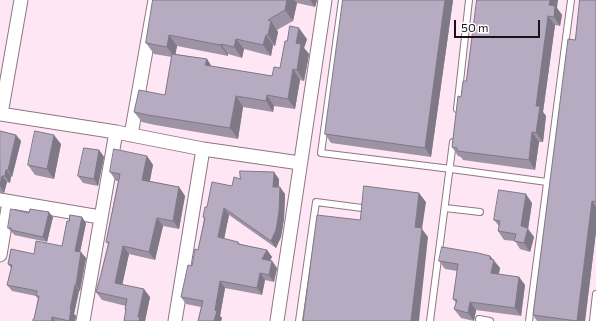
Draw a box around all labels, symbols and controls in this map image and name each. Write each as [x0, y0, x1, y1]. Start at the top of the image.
scale bar [456, 12, 542, 38]
text: 50 m [461, 20, 489, 34]

